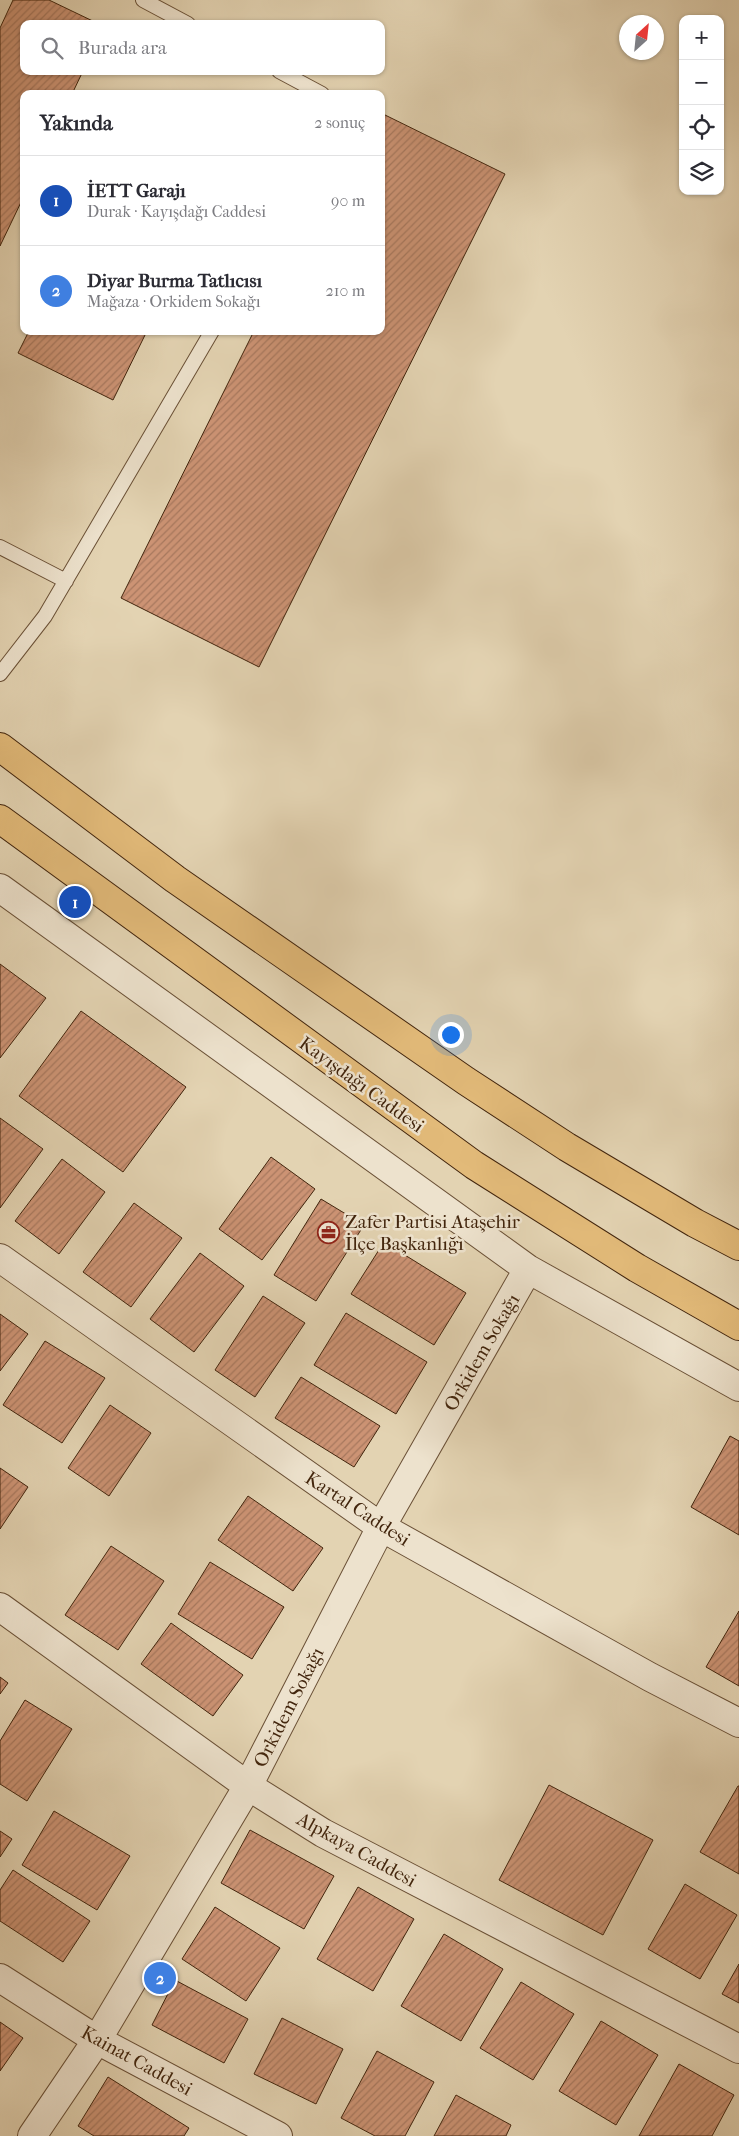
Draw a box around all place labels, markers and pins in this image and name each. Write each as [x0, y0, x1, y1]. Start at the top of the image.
pin: 1 [59, 883, 91, 921]
place label: Zafer Partisi Ataşehir İlçe Başkanlığı [345, 1211, 521, 1255]
office icon: Zafer Partisi Ataşehir İlçe Başkanlığı [317, 1220, 341, 1244]
pin: 2 [144, 1959, 176, 1997]

